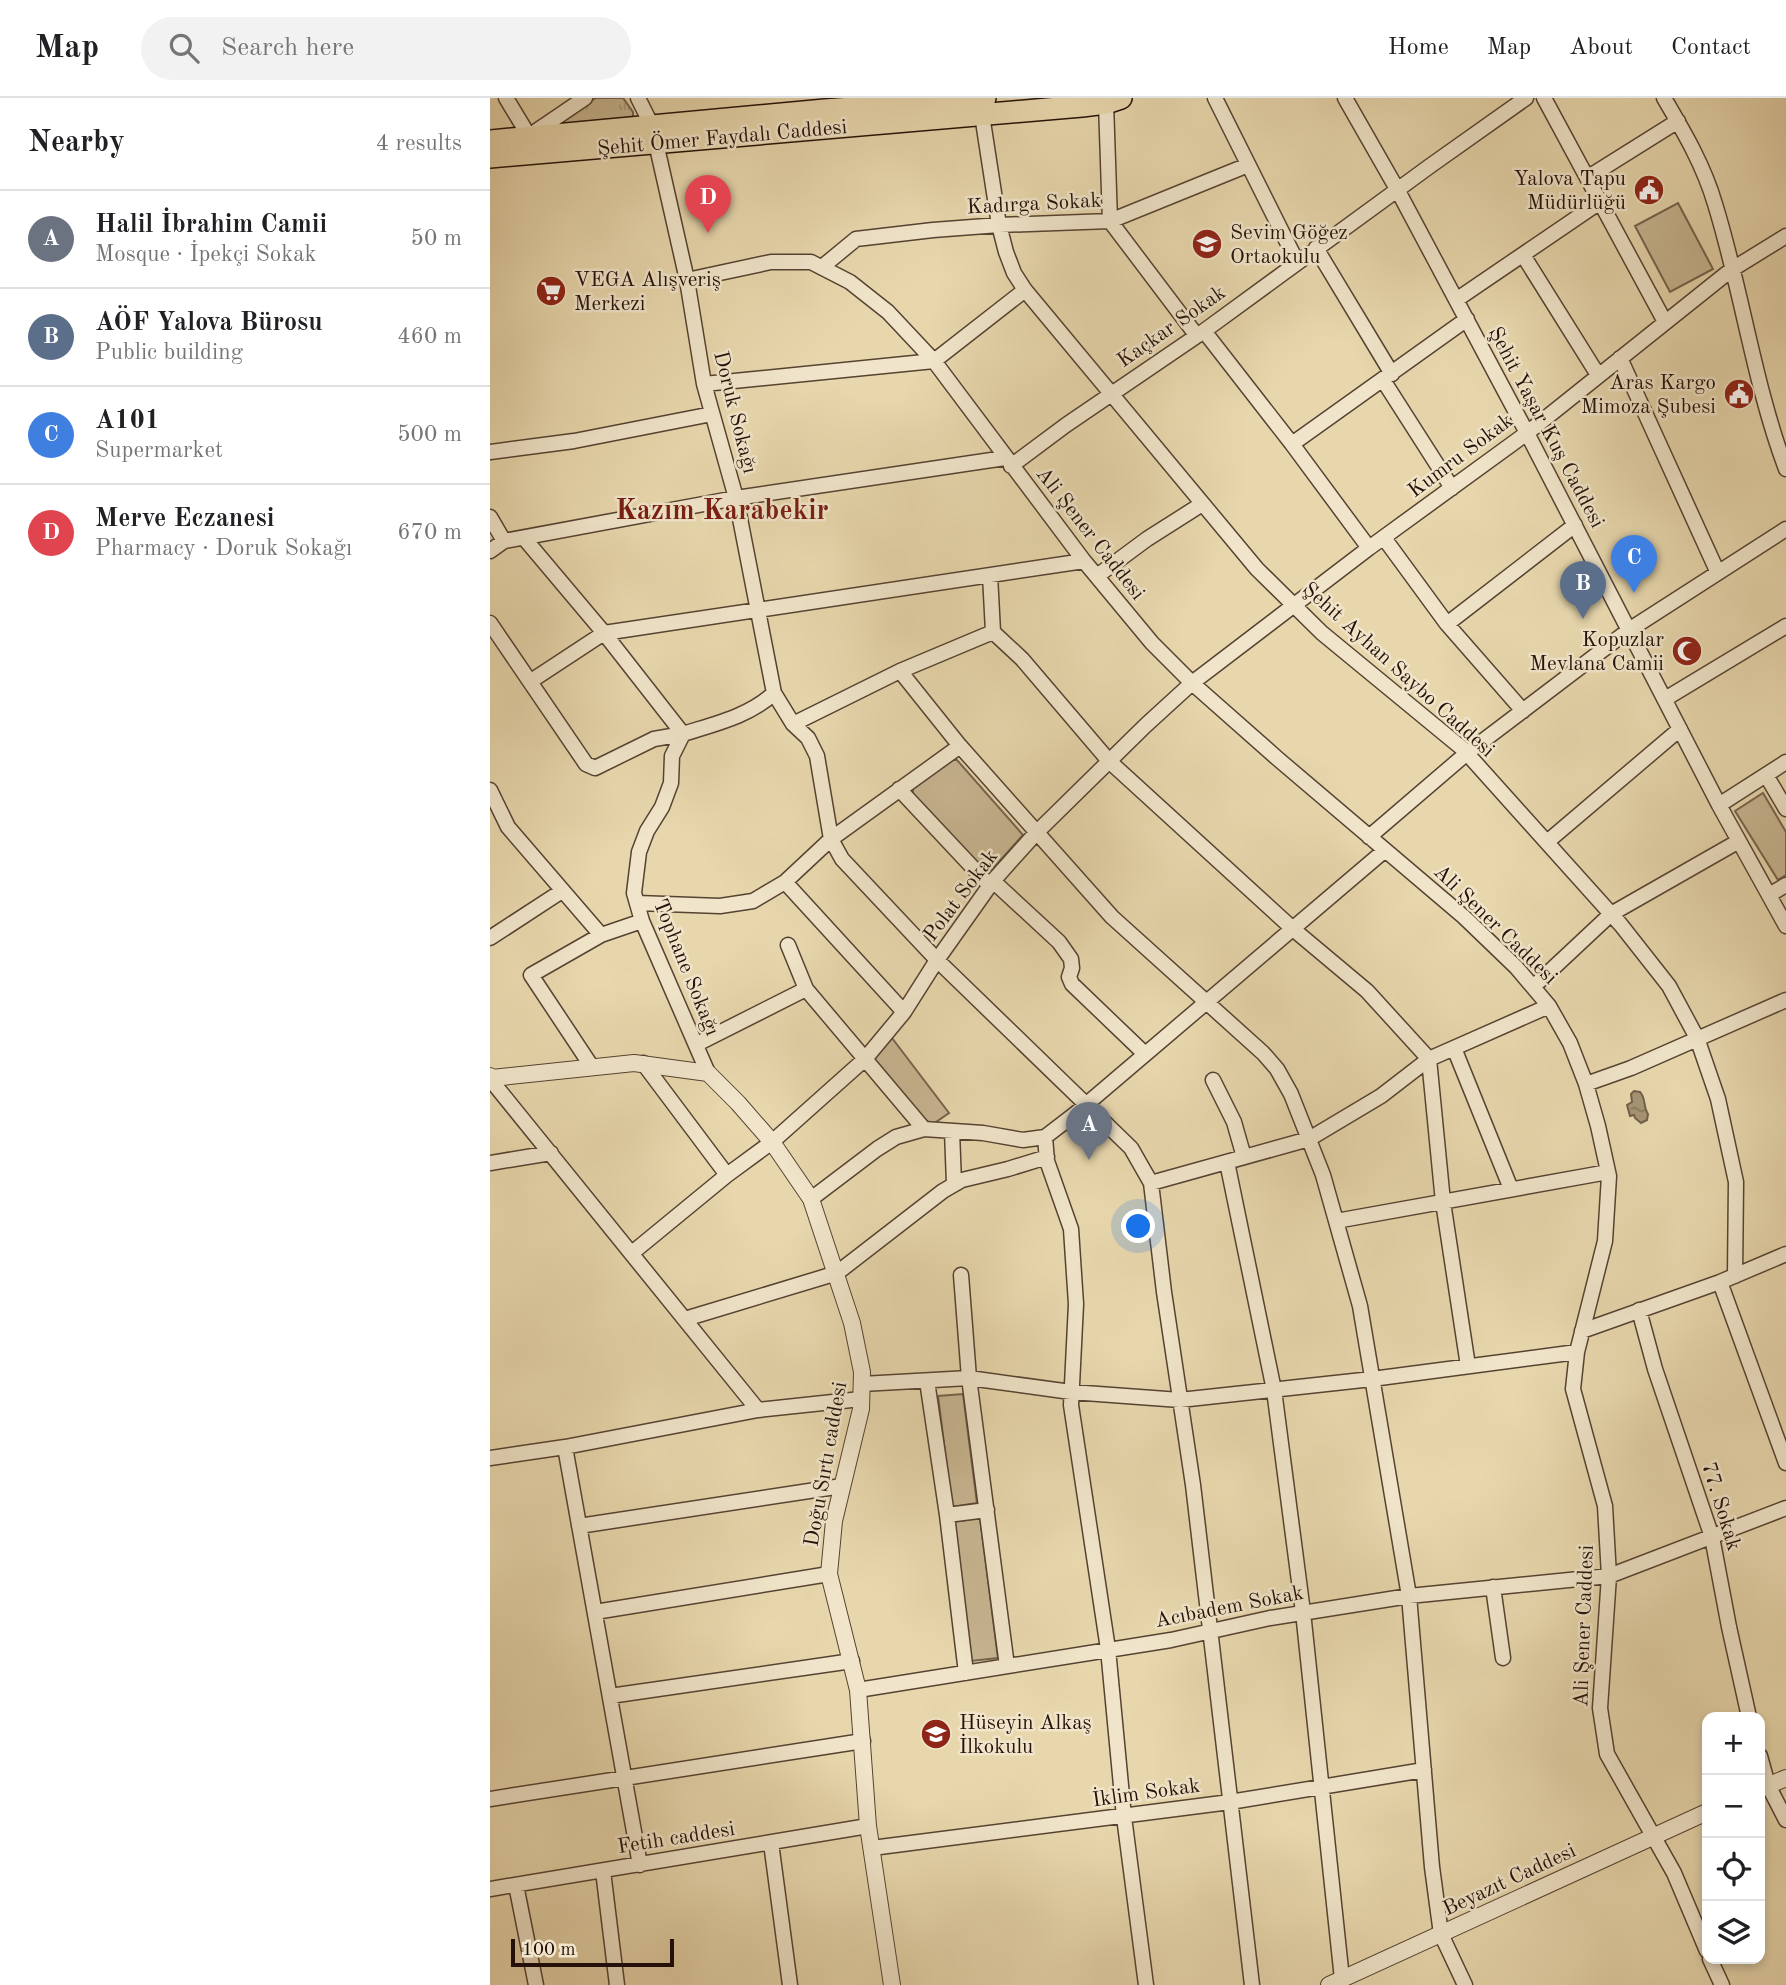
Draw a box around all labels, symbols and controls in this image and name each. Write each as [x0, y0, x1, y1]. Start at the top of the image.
search box [141, 17, 631, 80]
icon: search [165, 29, 203, 67]
text: Map [35, 32, 99, 65]
text: Search here [221, 35, 354, 61]
text: Home [1388, 36, 1449, 60]
text: Map [1487, 36, 1531, 60]
text: About [1569, 36, 1633, 60]
text: Contact [1671, 36, 1751, 60]
street label: Şehit Ömer Faydalı Caddesi [596, 113, 848, 160]
text: Nearby [28, 128, 125, 158]
text: 4 results [376, 132, 462, 155]
place label: Yalova Tapu Müdürlüğü [1513, 169, 1626, 214]
public building icon: Yalova Tapu Müdürlüğü [1632, 173, 1666, 207]
pin: D [685, 175, 731, 233]
street label: Kadırga Sokak [966, 190, 1102, 219]
text: Halil İbrahim Camii [95, 212, 327, 238]
place label: Sevim Göğez Ortaokulu [1230, 223, 1348, 268]
text: A [42, 227, 60, 250]
text: 50 m [411, 227, 462, 250]
school or university icon: Sevim Göğez Ortaokulu [1190, 227, 1224, 261]
text: Mosque · İpekçi Sokak [95, 243, 317, 266]
place label: VEGA Alışveriş Merkezi [574, 270, 721, 315]
supermarket icon: VEGA Alışveriş Merkezi [534, 274, 568, 308]
street label: Kaçkar Sokak [1114, 282, 1230, 372]
text: AÖF Yalova Bürosu [95, 310, 323, 336]
street label: Şehit Yaşar Kuş Caddesi [1484, 324, 1608, 532]
text: B [43, 325, 59, 348]
text: 460 m [397, 325, 462, 348]
text: Public building [95, 341, 243, 364]
street label: Doruk Sokağı [709, 349, 760, 476]
place label: Aras Kargo Mimoza Şubesi [1581, 373, 1716, 418]
public building icon: Aras Kargo Mimoza Şubesi [1722, 377, 1756, 411]
text: A101 [95, 408, 160, 434]
street label: Kumru Sokak [1405, 410, 1517, 502]
text: C [43, 423, 59, 446]
text: 500 m [397, 423, 462, 446]
text: Supermarket [95, 439, 223, 462]
street label: Ali Şener Caddesi [1032, 464, 1148, 604]
district label: Kazım Karabekir [615, 498, 829, 526]
text: Merve Eczanesi [95, 506, 274, 532]
text: D [42, 521, 60, 544]
text: 670 m [397, 521, 462, 544]
pin: C [1611, 535, 1657, 593]
text: Pharmacy · Doruk Sokağı [95, 537, 352, 560]
pin: B [1560, 561, 1606, 619]
street label: Şehit Ayhan Saybo Caddesi [1298, 579, 1498, 762]
place label: Kopuzlar Mevlana Camii [1530, 630, 1664, 675]
mosque icon: Kopuzlar Mevlana Camii [1670, 634, 1704, 668]
street label: Polat Sokak [920, 846, 1002, 946]
street label: Ali Şener Caddesi [1429, 861, 1561, 989]
street label: Tophane Sokağı [649, 896, 723, 1039]
pin: A [1066, 1102, 1112, 1160]
your location [1121, 1209, 1155, 1243]
street label: Doğu Sırtı caddesi [802, 1380, 851, 1548]
street label: 77. Sokak [1697, 1459, 1744, 1553]
street label: Ali Şener Caddesi [1571, 1545, 1598, 1707]
street label: Acıbadem Sokak [1153, 1583, 1305, 1632]
map controls [1702, 1712, 1765, 1964]
button: + [1702, 1712, 1765, 1775]
place label: Hüseyin Alkaş İlkokulu [959, 1713, 1092, 1758]
school or university icon: Hüseyin Alkaş İlkokulu [919, 1717, 953, 1751]
street label: İklim Sokak [1090, 1772, 1202, 1811]
button: − [1702, 1775, 1765, 1838]
street label: Fetih caddesi [616, 1819, 736, 1858]
button: locate [1702, 1838, 1765, 1901]
street label: Beyazıt Caddesi [1440, 1840, 1579, 1920]
button: layers [1702, 1901, 1765, 1964]
scale bar [511, 1936, 674, 1968]
text: 100 m [522, 1941, 575, 1960]

